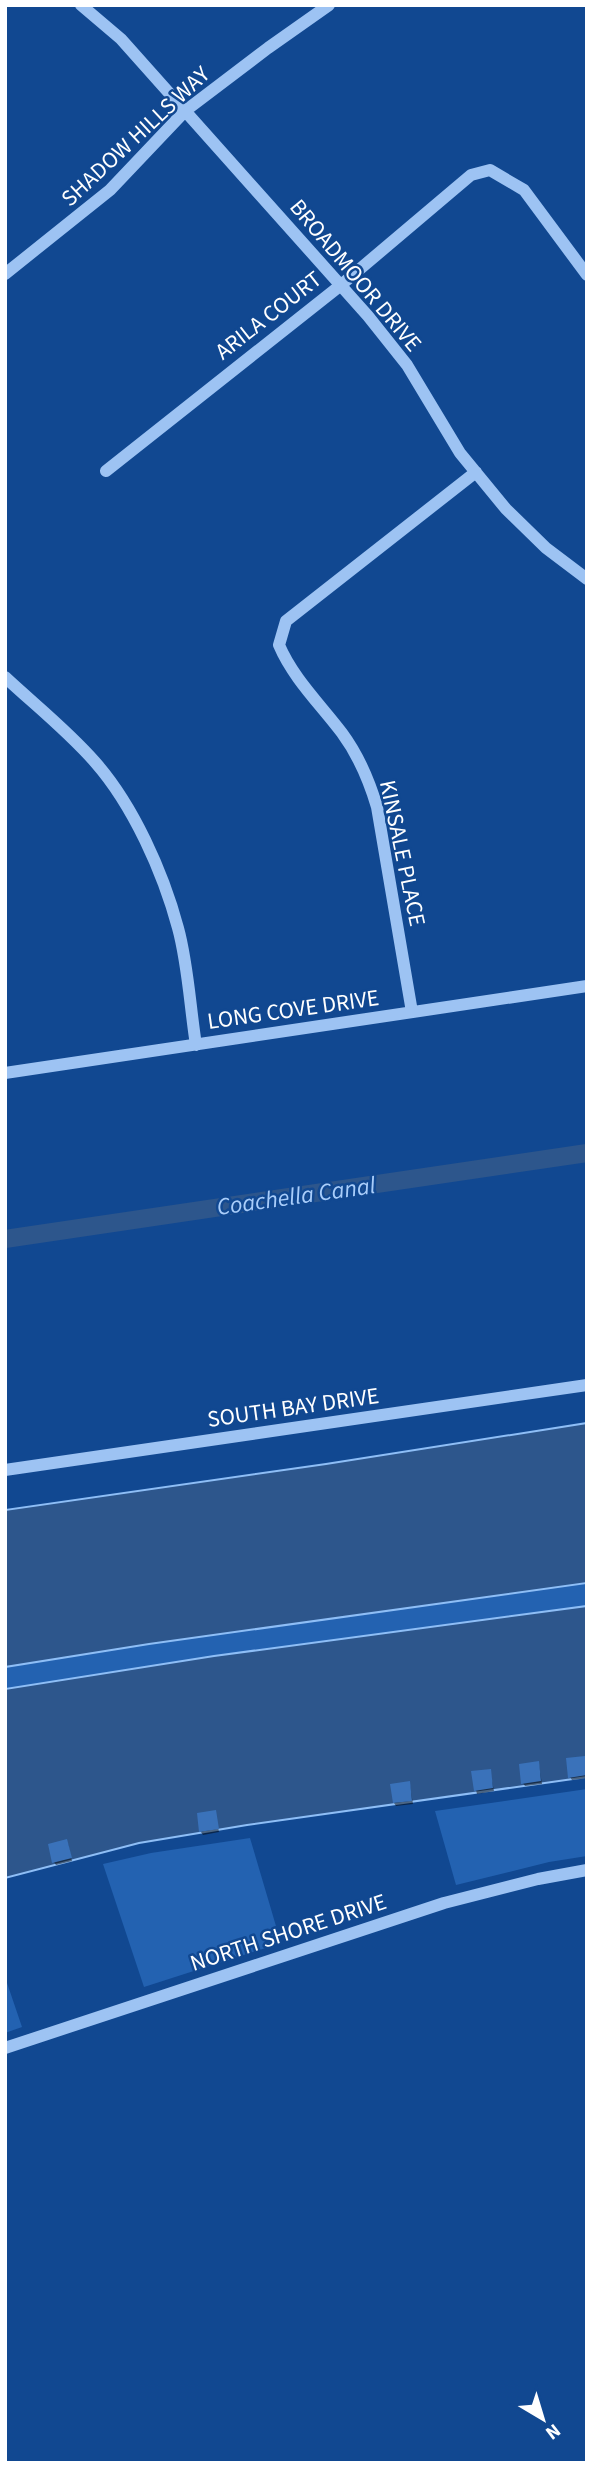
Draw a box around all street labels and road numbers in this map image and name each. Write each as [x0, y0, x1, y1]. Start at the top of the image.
street label: SHADOW HILLS WAY [54, 59, 217, 214]
street label: BROADMOOR DRIVE [282, 192, 429, 359]
street label: ARILA COURT [208, 263, 329, 368]
street label: KINSALE PLACE [371, 777, 434, 929]
street label: LONG COVE DRIVE [205, 981, 381, 1038]
street label: SOUTH BAY DRIVE [205, 1379, 381, 1436]
street label: NORTH SHORE DRIVE [186, 1885, 390, 1980]

